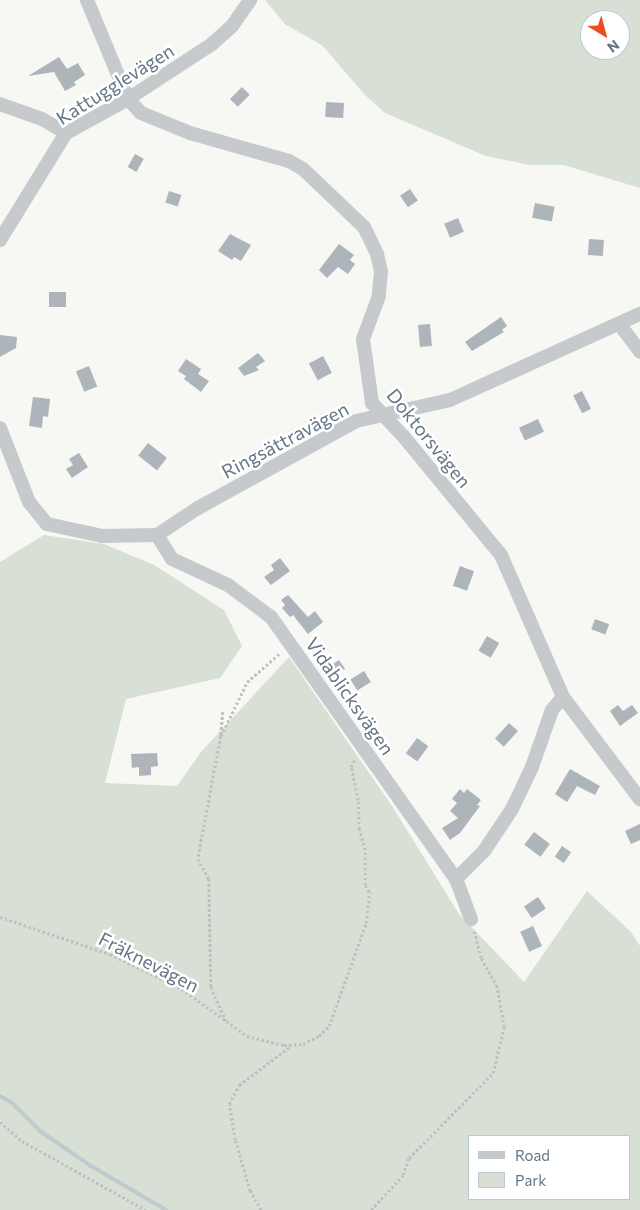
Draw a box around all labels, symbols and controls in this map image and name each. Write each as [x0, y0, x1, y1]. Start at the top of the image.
north arrow [580, 10, 630, 60]
text: N [604, 37, 623, 57]
street label: Kattugglevägen [52, 39, 178, 129]
street label: Doktorsvägen [382, 384, 476, 492]
street label: Ringsättravägen [218, 397, 352, 483]
street label: Vidablicksvägen [301, 633, 399, 759]
street label: Fräknevägen [95, 927, 203, 997]
legend [468, 1135, 630, 1200]
text: Road [515, 1146, 550, 1164]
text: Park [515, 1171, 546, 1189]

